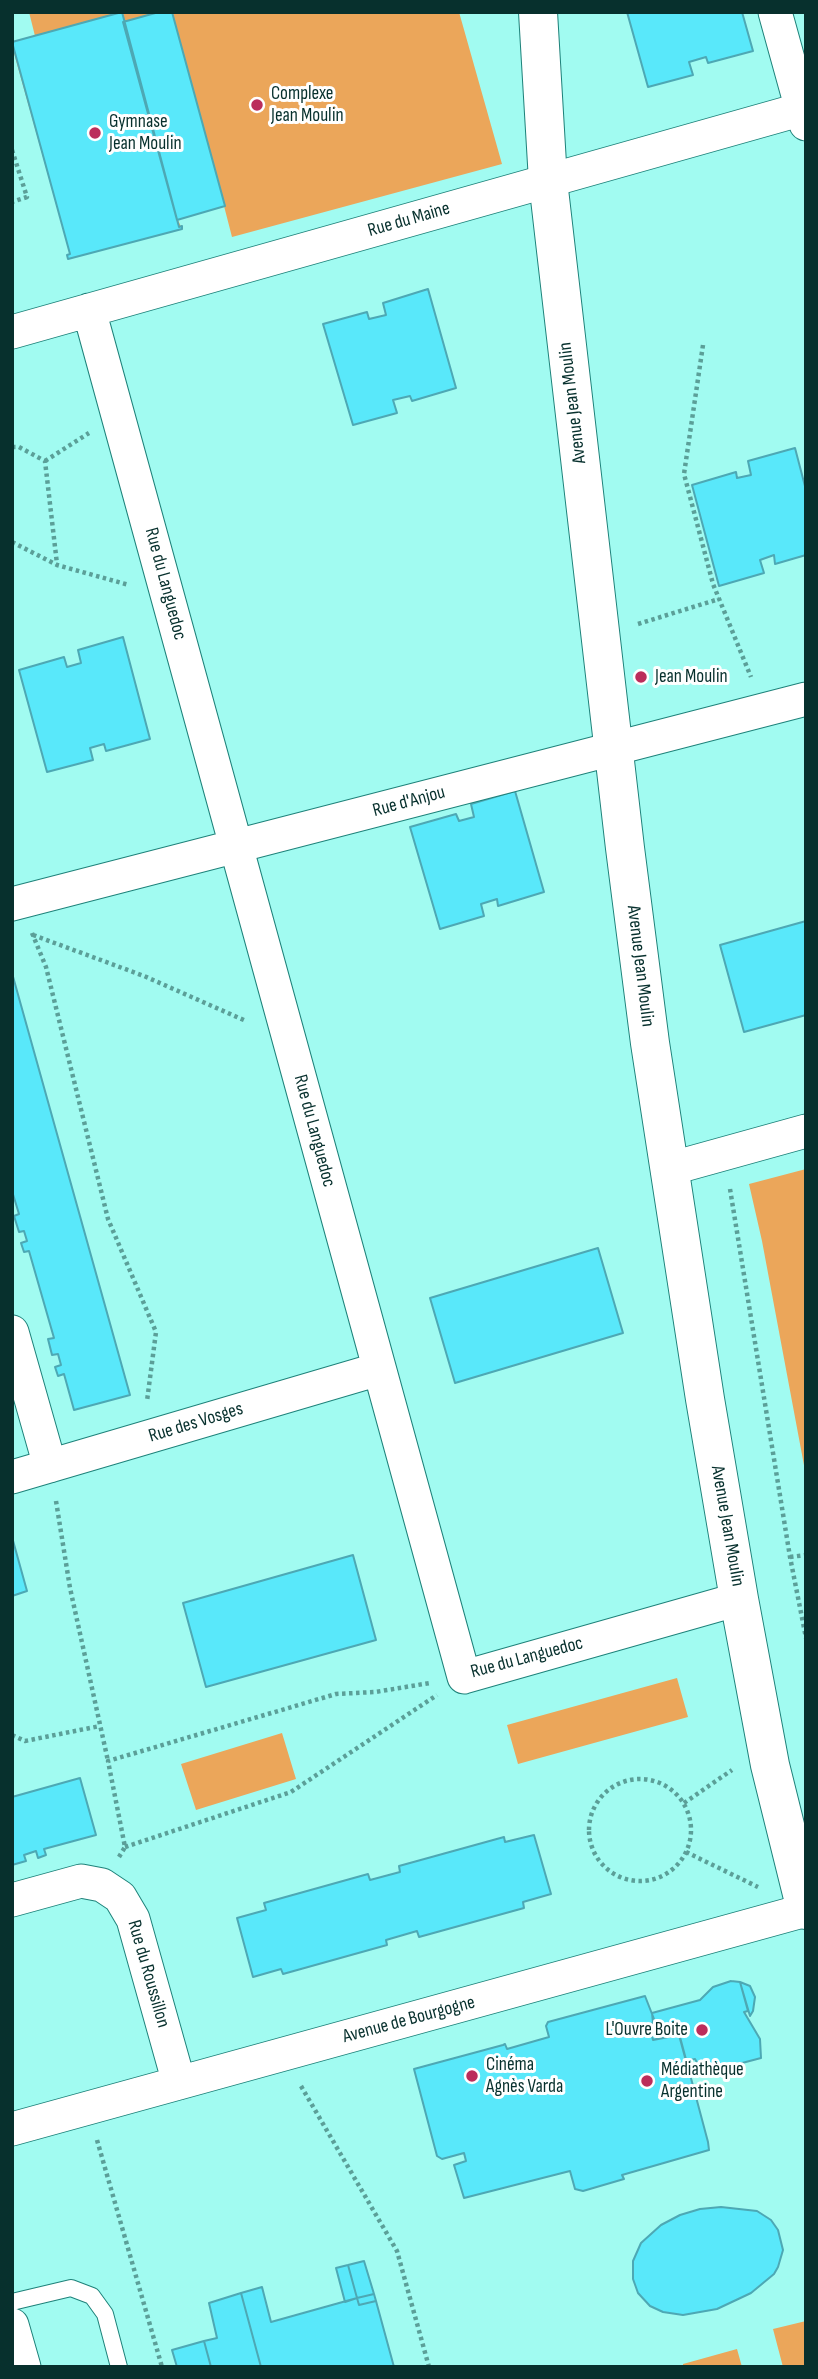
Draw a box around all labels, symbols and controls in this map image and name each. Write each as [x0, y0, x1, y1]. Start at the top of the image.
place label: Complexe Jean Moulin [271, 83, 344, 127]
marker: Complexe Jean Moulin [249, 97, 265, 113]
place label: Gymnase Jean Moulin [109, 111, 182, 155]
marker: Gymnase Jean Moulin [87, 125, 103, 141]
street label: Rue du Maine [365, 197, 453, 243]
street label: Avenue Jean Moulin [554, 341, 592, 465]
street label: Rue du Languedoc [139, 525, 191, 643]
place label: Jean Moulin [655, 666, 728, 688]
marker: Jean Moulin [633, 669, 649, 685]
street label: Rue d'Anjou [370, 781, 448, 823]
street label: Avenue Jean Moulin [621, 904, 659, 1028]
street label: Rue du Languedoc [288, 1072, 340, 1190]
street label: Rue des Vosges [146, 1398, 246, 1448]
street label: Avenue Jean Moulin [705, 1464, 749, 1588]
street label: Rue du Languedoc [468, 1632, 586, 1684]
street label: Rue du Roussillon [122, 1918, 174, 2030]
street label: Avenue de Bourgogne [340, 1991, 478, 2049]
place label: L'Ouvre Boite [605, 2019, 688, 2041]
marker: L'Ouvre Boite [694, 2022, 710, 2038]
place label: Cinéma Agnès Varda [486, 2054, 563, 2098]
place label: Médiathèque Argentine [661, 2059, 744, 2103]
marker: Cinéma Agnès Varda [464, 2068, 480, 2084]
marker: Médiathèque Argentine [639, 2073, 655, 2089]

